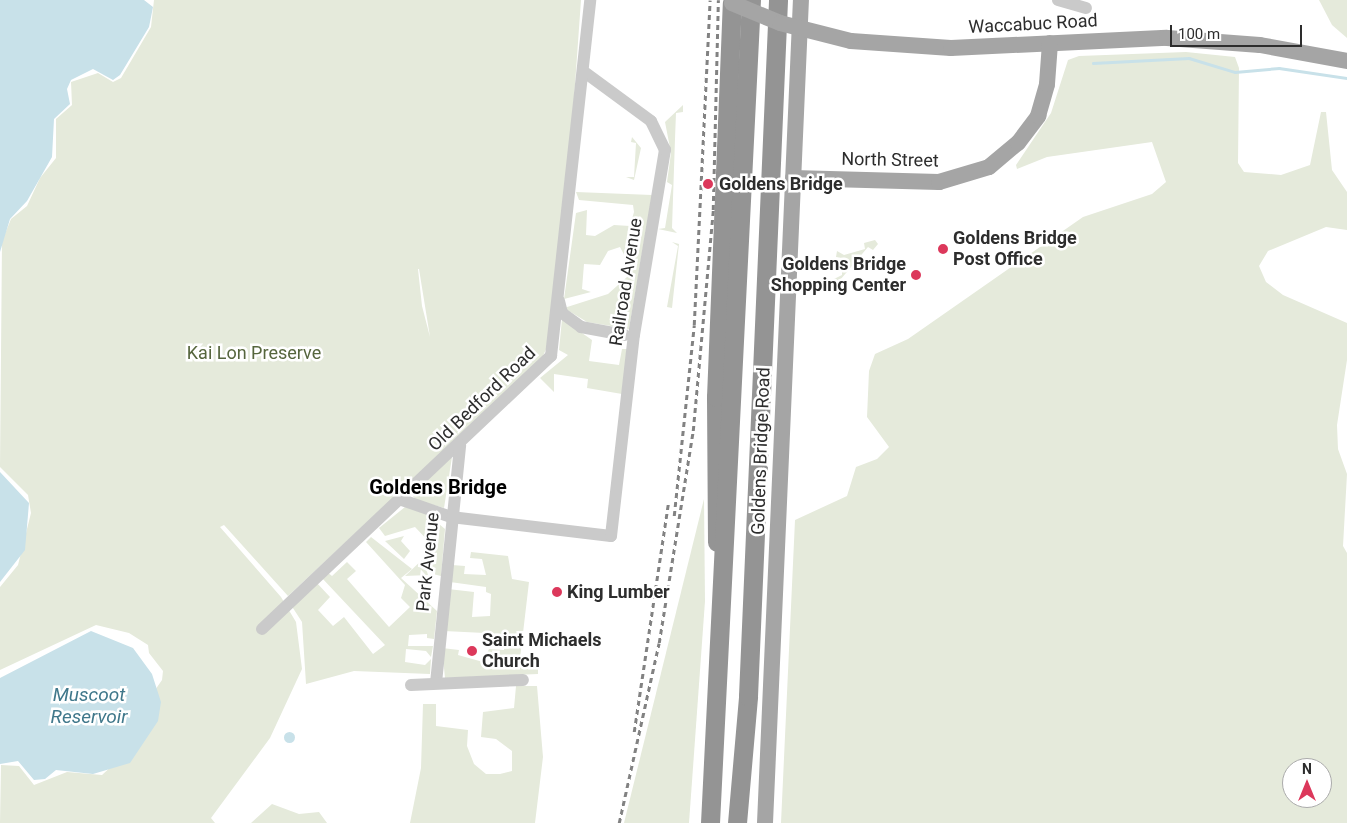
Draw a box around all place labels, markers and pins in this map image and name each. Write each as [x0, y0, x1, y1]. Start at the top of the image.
place label: Goldens Bridge [719, 173, 843, 195]
marker: Goldens Bridge [701, 177, 715, 191]
place label: Goldens Bridge Post Office [953, 228, 1077, 270]
marker: Goldens Bridge Post Office [937, 243, 949, 255]
place label: Goldens Bridge Shopping Center [771, 254, 906, 296]
marker: Goldens Bridge Shopping Center [910, 269, 922, 281]
place label: King Lumber [567, 581, 670, 603]
marker: King Lumber [551, 586, 563, 598]
place label: Saint Michaels Church [482, 630, 601, 672]
marker: Saint Michaels Church [466, 645, 478, 657]

